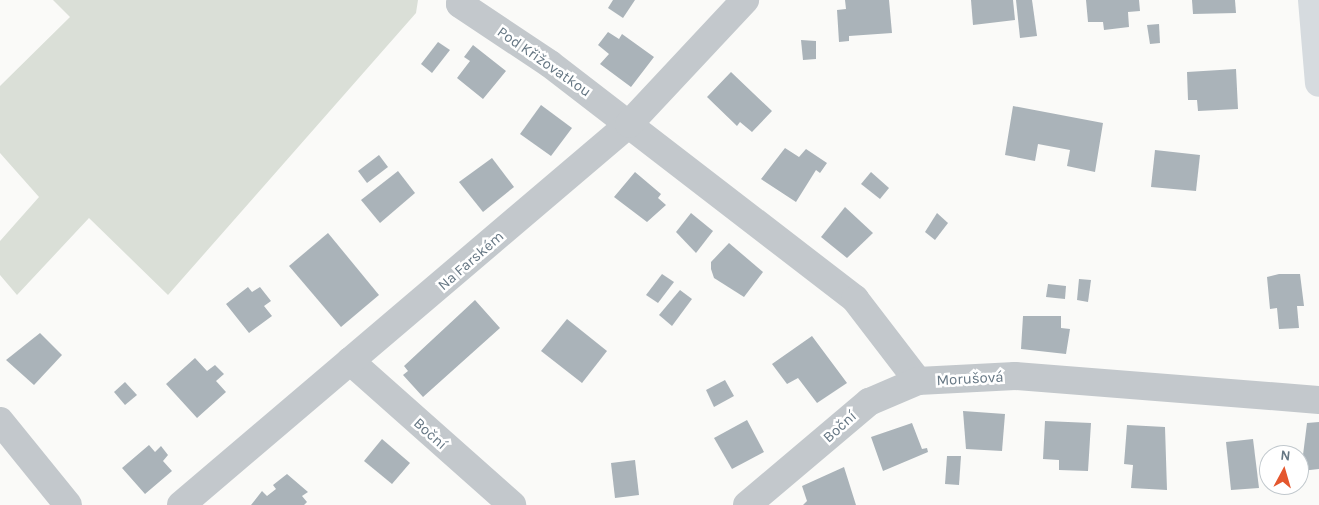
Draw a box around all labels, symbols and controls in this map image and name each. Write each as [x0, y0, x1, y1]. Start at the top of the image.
street label: Pod Křižovatkou [494, 23, 594, 101]
street label: Na Farském [434, 228, 508, 294]
street label: Morušová [936, 368, 1004, 390]
street label: Boční [820, 407, 860, 447]
street label: Boční [410, 414, 450, 454]
north arrow [1259, 445, 1309, 495]
text: N [1280, 447, 1291, 465]

